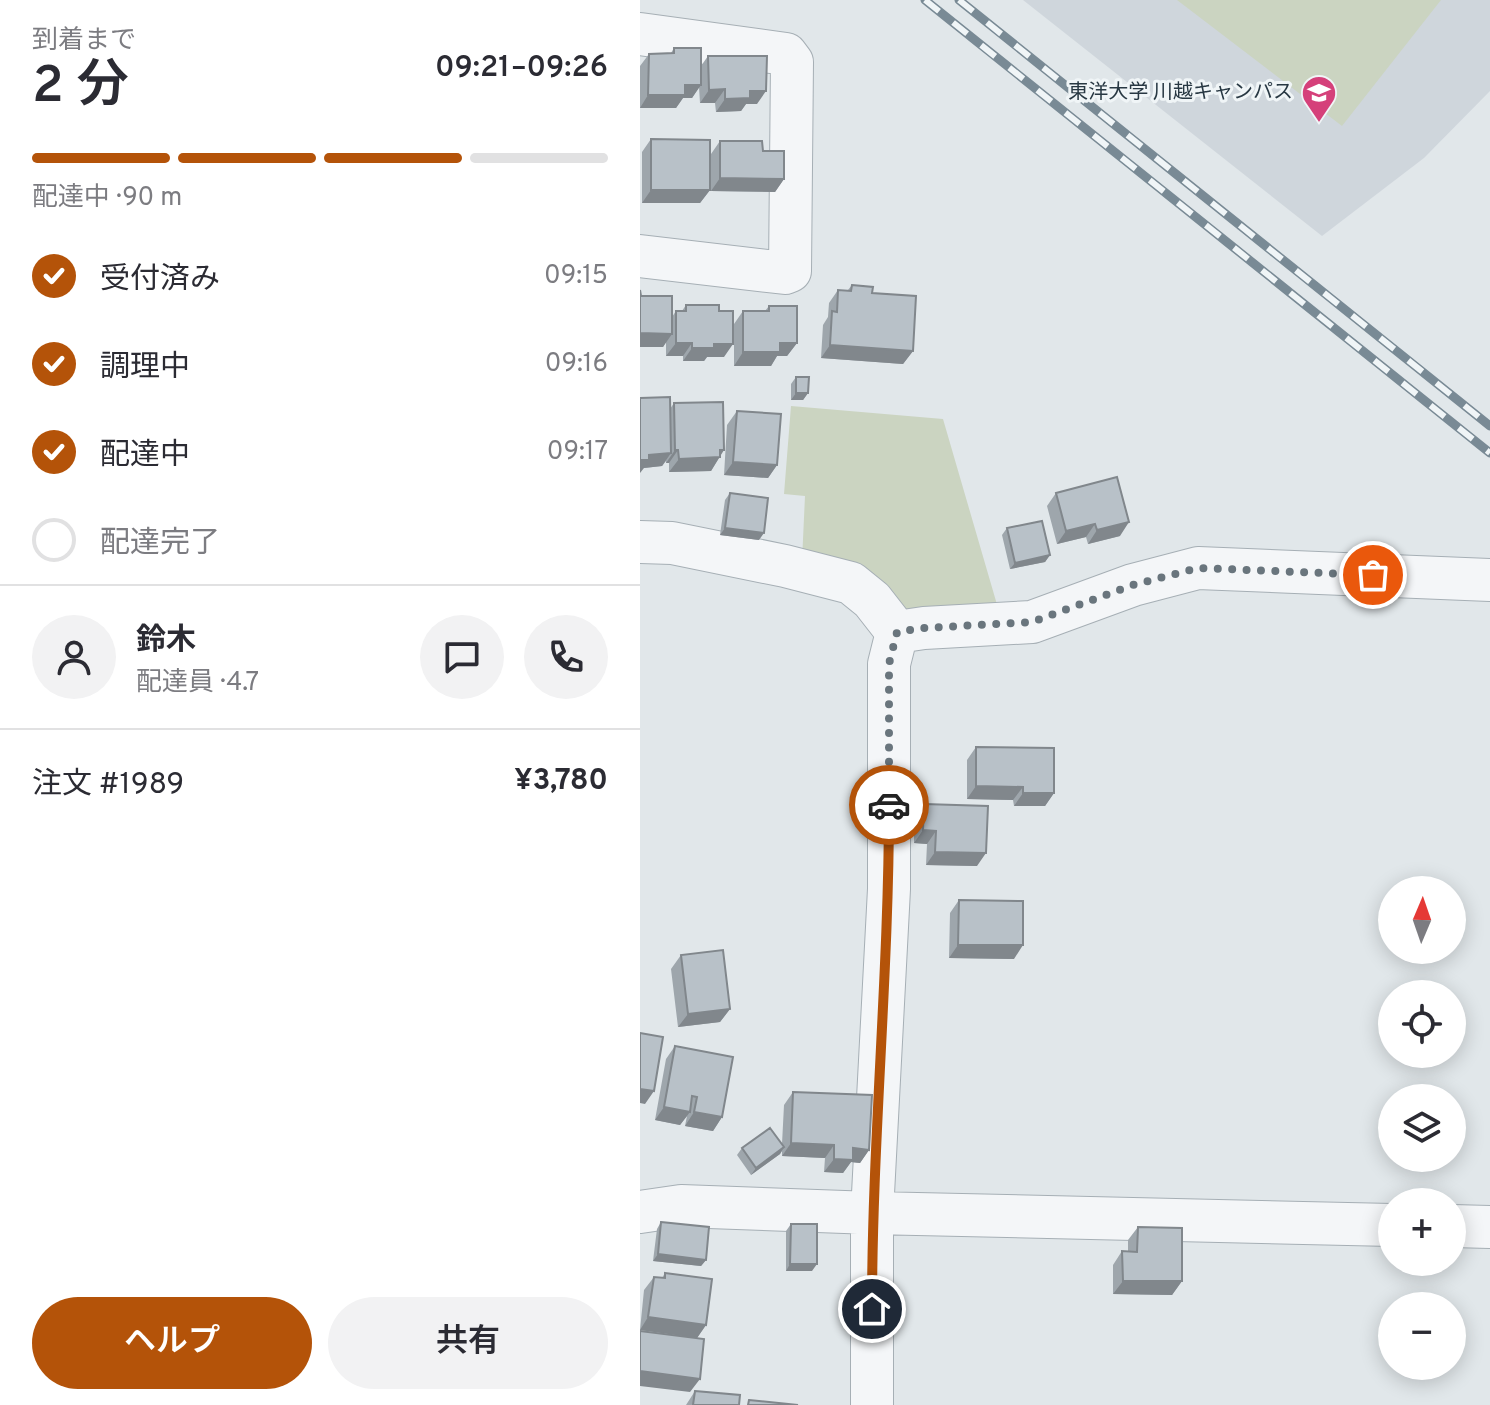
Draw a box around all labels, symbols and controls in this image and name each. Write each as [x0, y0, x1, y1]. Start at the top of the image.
text: 到着まで [32, 25, 136, 58]
text: 09:21–09:26 [435, 50, 608, 87]
text: 2 分 [32, 55, 129, 121]
school or university icon: 東洋大学 川越キャンパス [1300, 74, 1338, 124]
place label: 東洋大学 川越キャンパス [1068, 80, 1293, 106]
text: 配達中 · 90 m [32, 182, 182, 215]
icon: check [32, 254, 76, 298]
text: 09:15 [544, 260, 608, 293]
text: 受付済み [100, 262, 220, 299]
icon: check [32, 342, 76, 386]
text: 09:16 [545, 348, 608, 381]
text: 調理中 [100, 350, 190, 387]
icon: check [32, 430, 76, 474]
text: 09:17 [547, 436, 608, 469]
text: 配達中 [100, 438, 190, 475]
text: 配達完了 [100, 526, 220, 563]
pin [1339, 541, 1407, 609]
icon: bag [1351, 553, 1395, 597]
button: person [32, 615, 116, 699]
button: chat [420, 615, 504, 699]
button: phone [524, 615, 608, 699]
text: 鈴木 [136, 623, 196, 660]
text: 配達員 · 4.7 [136, 667, 259, 700]
text: ¥3,780 [514, 763, 608, 800]
courier [849, 765, 929, 845]
text: 注文 #1989 [32, 767, 184, 804]
icon: car [867, 783, 911, 827]
north arrow [1378, 876, 1466, 964]
map controls [1378, 876, 1466, 1380]
button: locate [1378, 980, 1466, 1068]
button: layers [1378, 1084, 1466, 1172]
button: + [1378, 1188, 1466, 1276]
pin [838, 1275, 906, 1343]
icon: home [850, 1287, 894, 1331]
button: − [1378, 1292, 1466, 1380]
button: ヘルプ [32, 1297, 312, 1389]
button: 共有 [328, 1297, 608, 1389]

